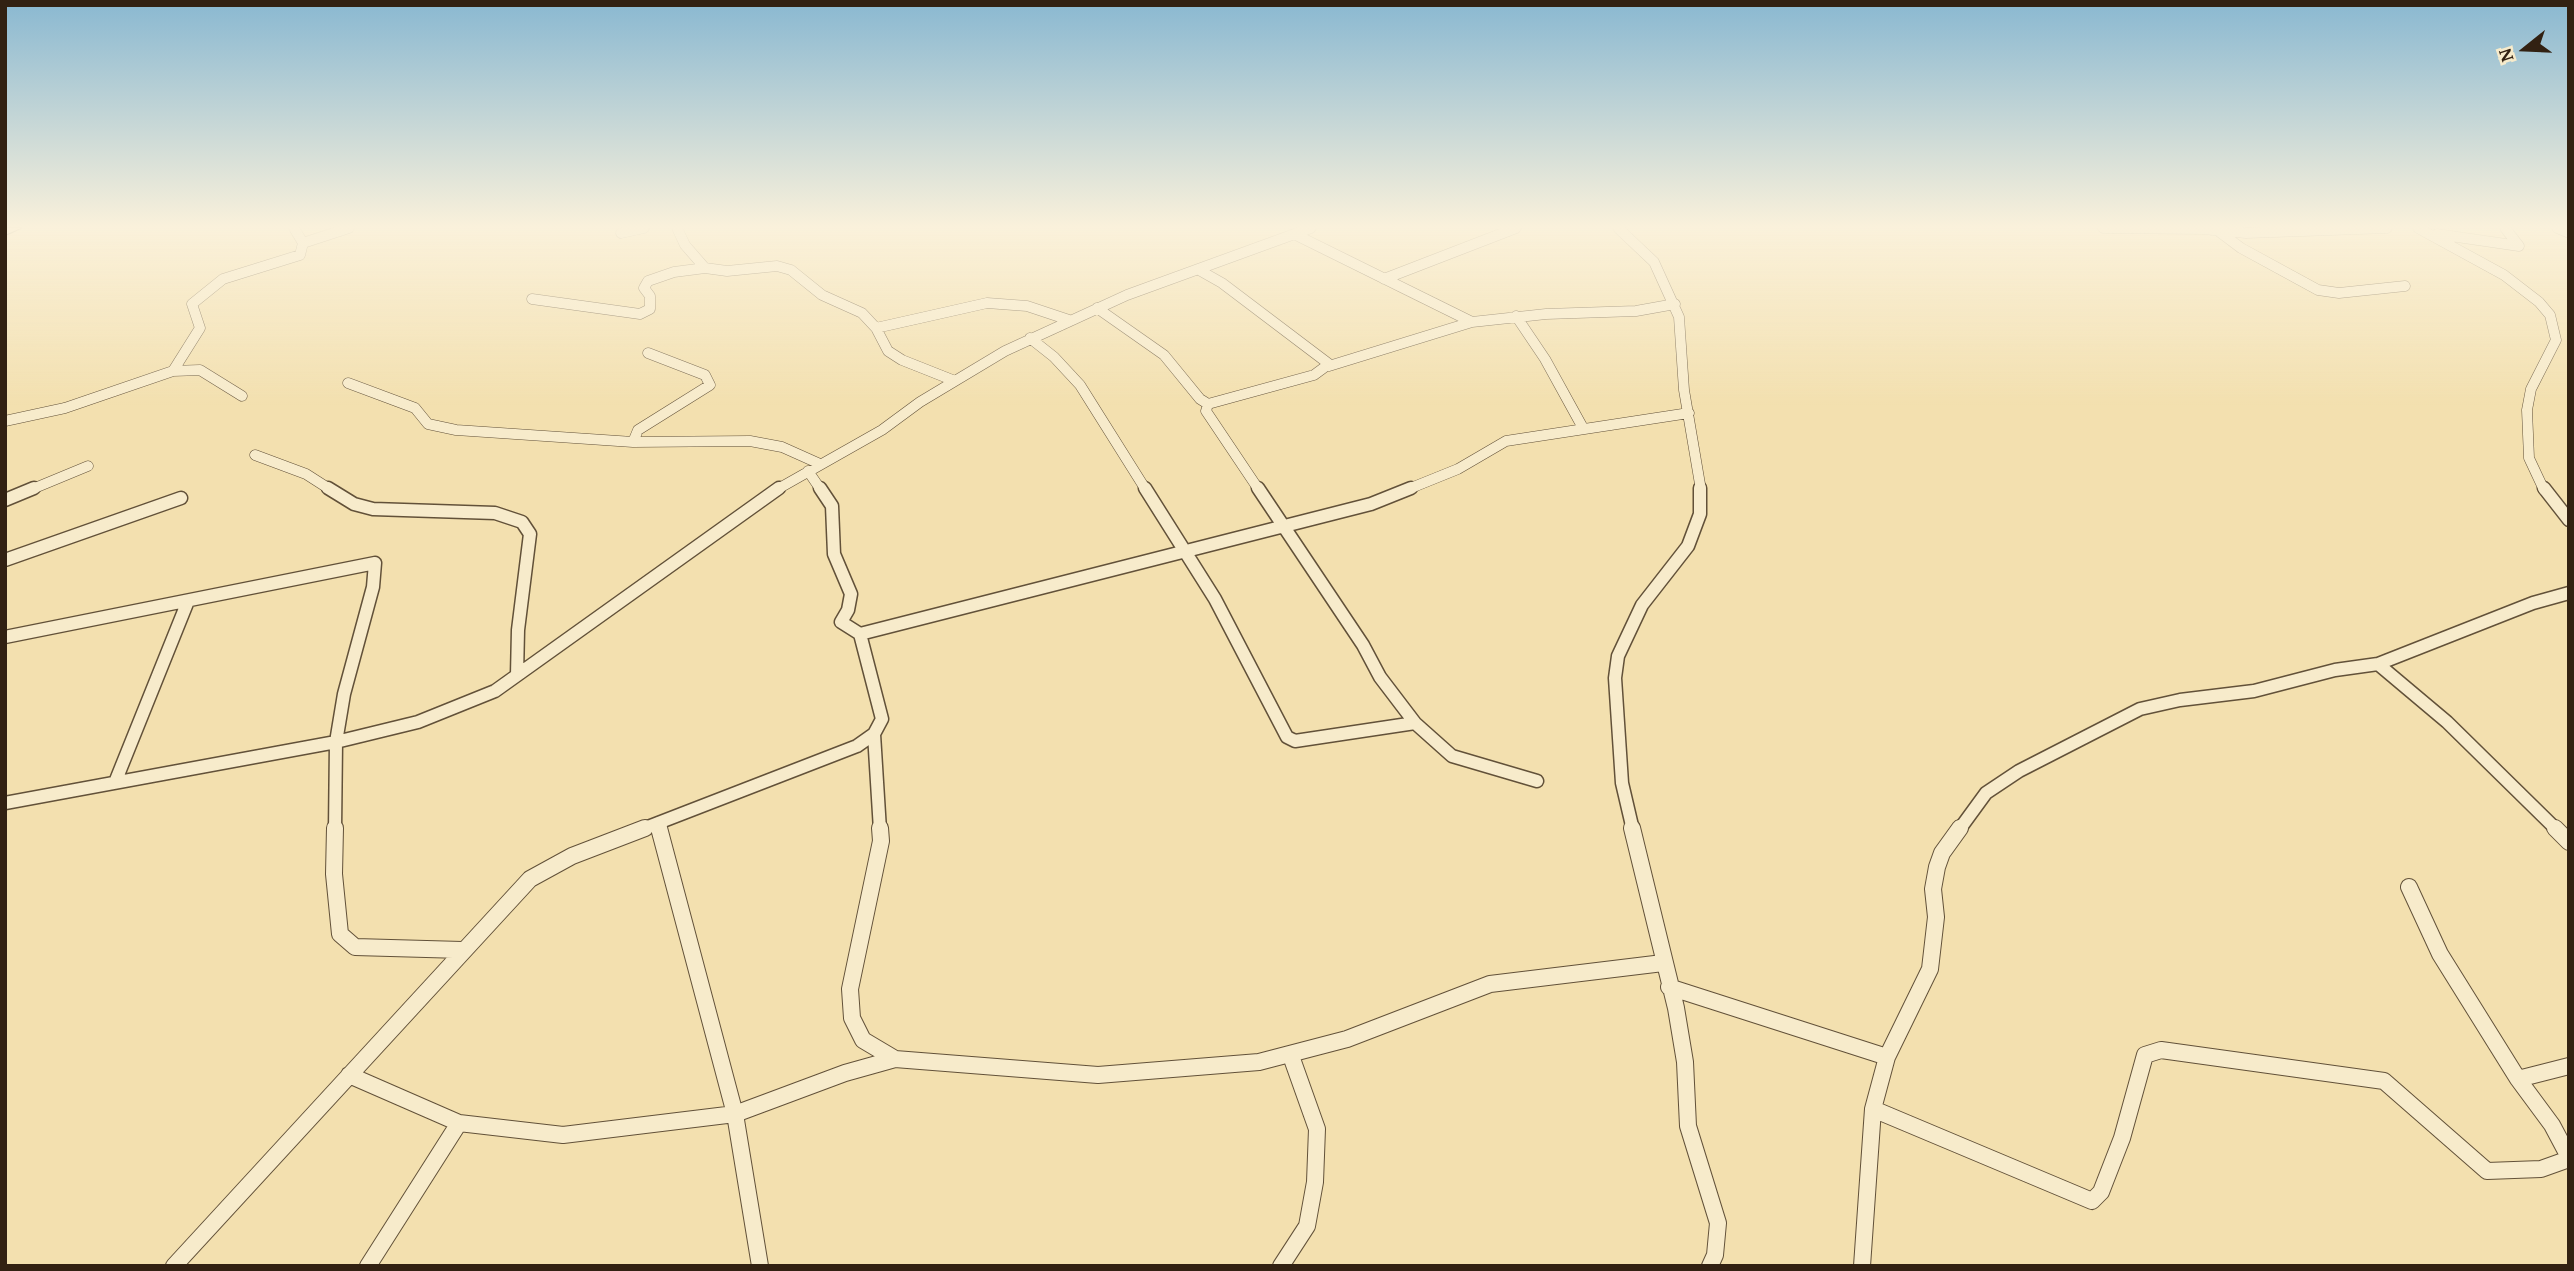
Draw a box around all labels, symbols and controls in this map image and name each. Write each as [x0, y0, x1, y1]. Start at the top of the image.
north arrow [2490, 14, 2560, 84]
text: N [2490, 45, 2520, 66]

